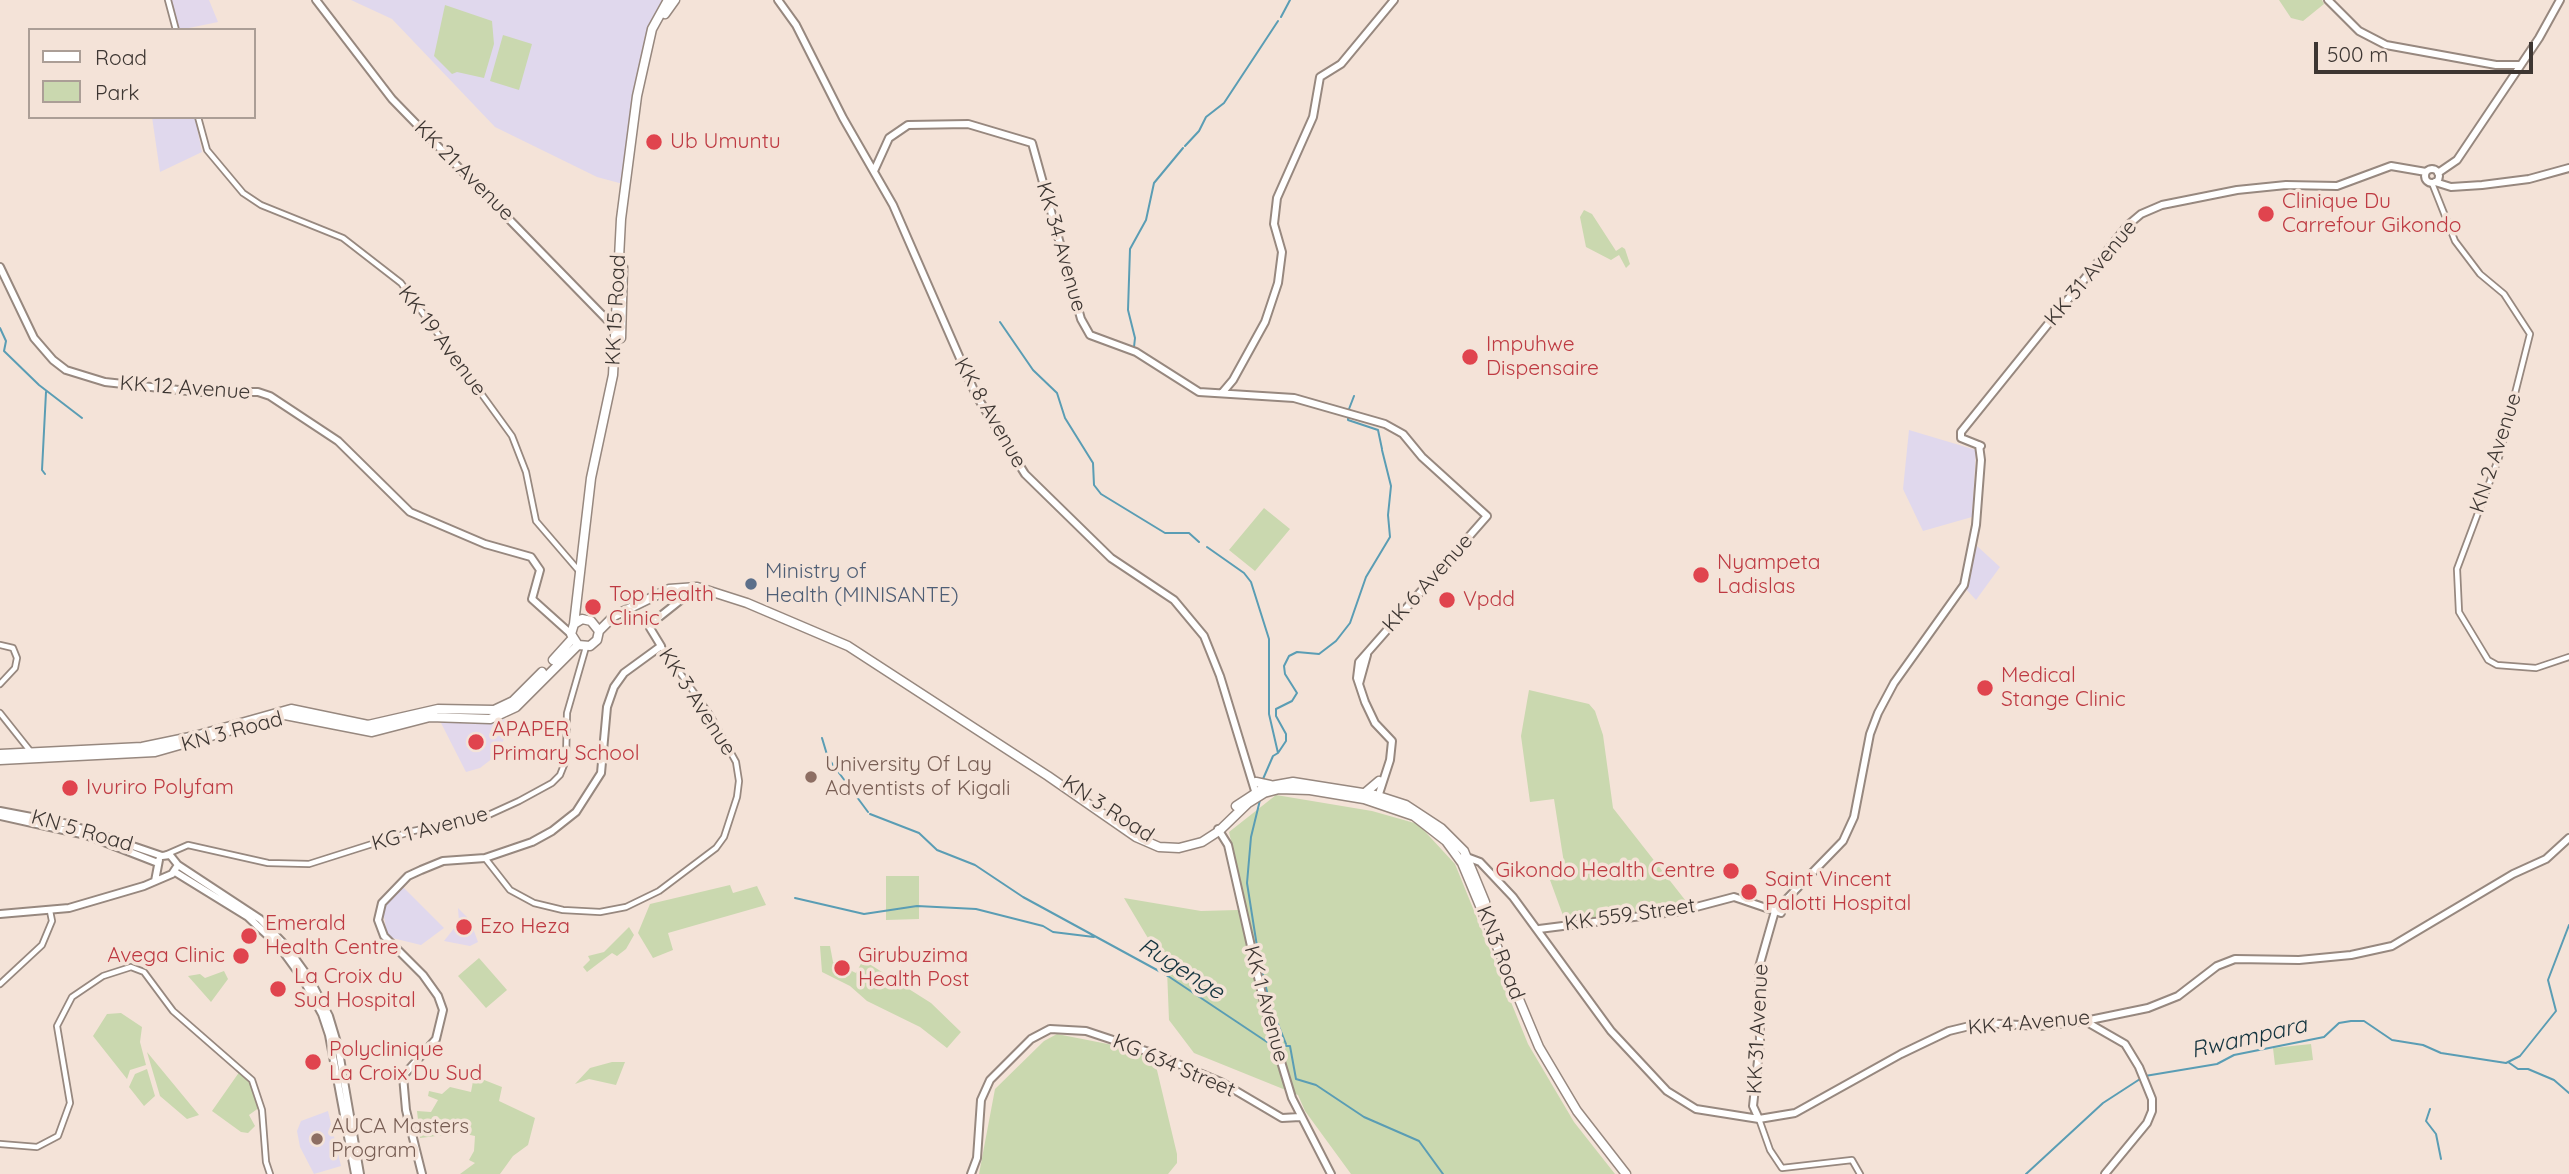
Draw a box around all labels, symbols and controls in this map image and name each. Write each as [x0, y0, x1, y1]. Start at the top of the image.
legend [28, 28, 256, 119]
scale bar [2317, 28, 2536, 72]
text: 500 m [2327, 41, 2388, 67]
text: Road [95, 44, 147, 70]
text: Park [95, 79, 139, 105]
street label: KK 21 Avenue [409, 116, 519, 226]
place label: Ub Umuntu [670, 129, 781, 155]
marker: Ub Umuntu [644, 132, 664, 152]
street label: KK 34 Avenue [1030, 179, 1092, 315]
place label: Clinique Du Carrefour Gikondo [2282, 189, 2461, 239]
marker: Clinique Du Carrefour Gikondo [2256, 204, 2276, 224]
street label: KK 31 Avenue [2039, 215, 2143, 331]
street label: KK 15 Road [601, 254, 631, 366]
street label: KK 19 Avenue [392, 281, 492, 401]
place label: Impuhwe Dispensaire [1486, 332, 1599, 382]
marker: Impuhwe Dispensaire [1460, 347, 1480, 367]
street label: KK 8 Avenue [948, 353, 1032, 473]
street label: KK 12 Avenue [119, 371, 251, 405]
street label: KN 2 Avenue [2465, 390, 2527, 516]
street label: KK 6 Avenue [1378, 529, 1478, 637]
place label: Nyampeta Ladislas [1717, 550, 1821, 600]
place label: Ministry of Health (MINISANTE) [765, 559, 958, 609]
marker: Nyampeta Ladislas [1691, 565, 1711, 585]
marker: Ministry of Health (MINISANTE) [743, 576, 759, 592]
place label: Top Health Clinic [609, 582, 714, 632]
place label: Vpdd [1463, 587, 1515, 613]
marker: Vpdd [1437, 590, 1457, 610]
marker: Top Health Clinic [583, 597, 603, 617]
street label: KK 3 Avenue [653, 644, 741, 760]
place label: Medical Stange Clinic [2001, 663, 2126, 713]
marker: Medical Stange Clinic [1975, 678, 1995, 698]
street label: KN 3 Road [178, 706, 286, 758]
place label: APAPER Primary School [492, 717, 640, 767]
marker: APAPER Primary School [466, 732, 486, 752]
place label: University Of Lay Adventists of Kigali [825, 752, 1011, 802]
marker: University Of Lay Adventists of Kigali [803, 769, 819, 785]
street label: KN 3 Road [1058, 770, 1158, 848]
place label: Ivuriro Polyfam [86, 775, 234, 801]
marker: Ivuriro Polyfam [60, 778, 80, 798]
street label: KG 1 Avenue [369, 801, 491, 857]
street label: KN 5 Road [28, 804, 136, 858]
place label: Gikondo Health Centre [1496, 858, 1715, 884]
marker: Gikondo Health Centre [1721, 861, 1741, 881]
place label: Saint Vincent Palotti Hospital [1765, 867, 1911, 917]
marker: Saint Vincent Palotti Hospital [1739, 882, 1759, 902]
street label: KK 559 Street [1563, 893, 1697, 937]
street label: KN3 Road [1471, 903, 1529, 1003]
place label: Emerald Health Centre [265, 911, 399, 961]
place label: Ezo Heza [480, 914, 570, 940]
marker: Ezo Heza [454, 917, 474, 937]
marker: Emerald Health Centre [239, 926, 259, 946]
water label: Rugenge [1133, 932, 1229, 1006]
place label: Avega Clinic [107, 943, 225, 969]
place label: Girubuzima Health Post [858, 943, 969, 993]
street label: KK 1 Avenue [1238, 943, 1294, 1065]
marker: Avega Clinic [231, 946, 251, 966]
marker: Girubuzima Health Post [832, 958, 852, 978]
street label: KK 31 Avenue [1742, 963, 1774, 1095]
place label: La Croix du Sud Hospital [294, 964, 416, 1014]
marker: La Croix du Sud Hospital [268, 979, 288, 999]
street label: KK 4 Avenue [1967, 1005, 2091, 1041]
water label: Rwampara [2188, 1011, 2310, 1065]
street label: KG 634 Street [1109, 1029, 1239, 1103]
place label: Polyclinique La Croix Du Sud [329, 1037, 482, 1087]
marker: Polyclinique La Croix Du Sud [303, 1052, 323, 1072]
place label: AUCA Masters Program [331, 1114, 469, 1164]
marker: AUCA Masters Program [309, 1131, 325, 1147]

